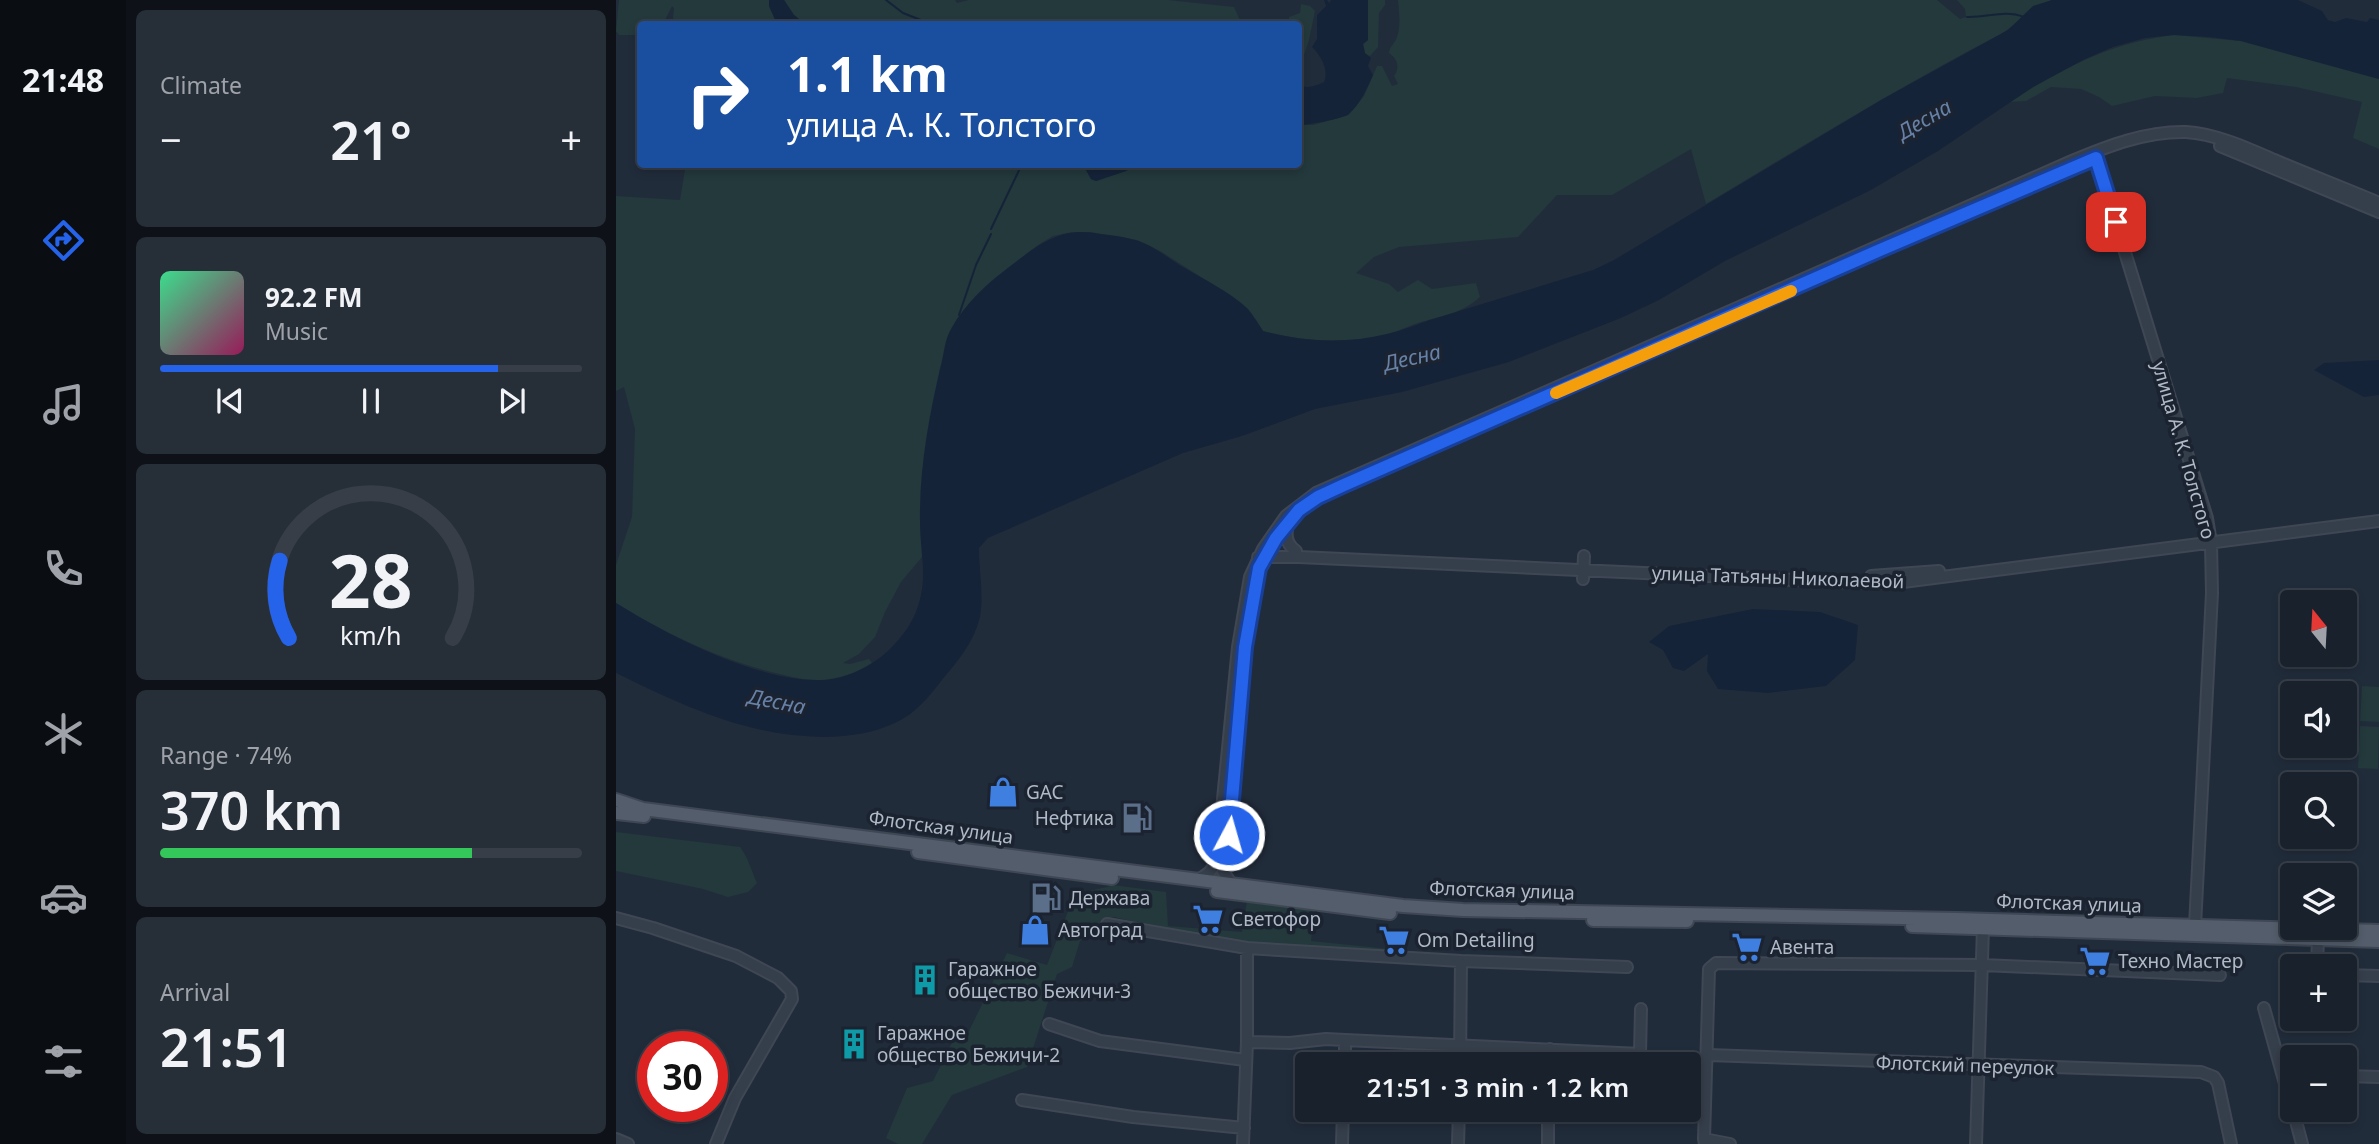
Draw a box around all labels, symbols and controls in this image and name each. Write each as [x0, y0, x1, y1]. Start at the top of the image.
text: 1.1 km [787, 40, 948, 106]
icon: right [672, 49, 763, 140]
text: 21:48 [22, 58, 104, 101]
text: Climate [160, 69, 242, 101]
water label: Десна [1890, 92, 1956, 147]
text: улица А. К. Толстого [787, 103, 1097, 146]
text: 21° [330, 104, 412, 175]
text: − [160, 113, 182, 165]
text: + [560, 113, 582, 165]
pin [2086, 192, 2146, 252]
icon: arrive [2097, 203, 2135, 241]
icon: directions [39, 216, 88, 265]
text: 92.2 FM [265, 279, 362, 315]
text: Music [265, 315, 328, 347]
water label: Десна [1379, 337, 1444, 378]
street label: улица А. К. Толстого [2146, 358, 2222, 542]
icon: music [39, 380, 88, 429]
icon: previous [211, 382, 249, 420]
icon: pause [352, 382, 390, 420]
icon: next [493, 382, 531, 420]
text: 28 [329, 530, 413, 629]
icon: phone [39, 544, 88, 593]
street label: улица Татьяны Николаевой [1651, 560, 1905, 594]
north arrow [2280, 590, 2357, 667]
map controls [2280, 590, 2357, 1122]
text: km/h [340, 618, 402, 652]
water label: Десна [744, 681, 808, 720]
button: sound [2280, 681, 2357, 758]
icon: climate [39, 709, 88, 758]
text: Range · 74% [160, 739, 292, 771]
button: search [2280, 772, 2357, 849]
text: 370 km [160, 774, 343, 845]
shop icon: GAC [986, 775, 1020, 809]
place label: GAC [1026, 779, 1064, 805]
position arrow [1192, 798, 1266, 872]
fuel station icon: Нефтика [1120, 801, 1154, 835]
street label: Флотская улица [867, 804, 1015, 850]
place label: Нефтика [1035, 805, 1114, 831]
button: layers [2280, 863, 2357, 940]
icon: car [39, 873, 88, 922]
street label: Флотская улица [1429, 874, 1575, 906]
fuel station icon: Держава [1029, 881, 1063, 915]
place label: Держава [1069, 885, 1150, 911]
street label: Флотская улица [1996, 887, 2142, 919]
supermarket icon: Светофор [1191, 902, 1225, 936]
place label: Светофор [1231, 906, 1321, 932]
shop icon: Автоград [1018, 913, 1052, 947]
place label: Автоград [1058, 917, 1143, 943]
supermarket icon: Om Detailing [1377, 923, 1411, 957]
place label: Om Detailing [1417, 927, 1535, 953]
supermarket icon: Авента [1730, 930, 1764, 964]
place label: Авента [1770, 934, 1834, 960]
supermarket icon: Техно Мастер [2078, 944, 2112, 978]
place label: Техно Мастер [2118, 948, 2243, 974]
button: + [2280, 954, 2357, 1031]
place label: Гаражное общество Бежичи-3 [948, 956, 1131, 1004]
building icon: Гаражное общество Бежичи-3 [908, 963, 942, 997]
text: Arrival [160, 976, 230, 1008]
text: 21:51 [160, 1011, 293, 1082]
place label: Гаражное общество Бежичи-2 [877, 1020, 1060, 1068]
building icon: Гаражное общество Бежичи-2 [837, 1027, 871, 1061]
speed limit sign: 30 [637, 1031, 728, 1122]
icon: filters [39, 1037, 88, 1086]
button: − [2280, 1045, 2357, 1122]
street label: Флотский переулок [1875, 1049, 2055, 1081]
text: 21:51 · 3 min · 1.2 km [1367, 1069, 1629, 1105]

